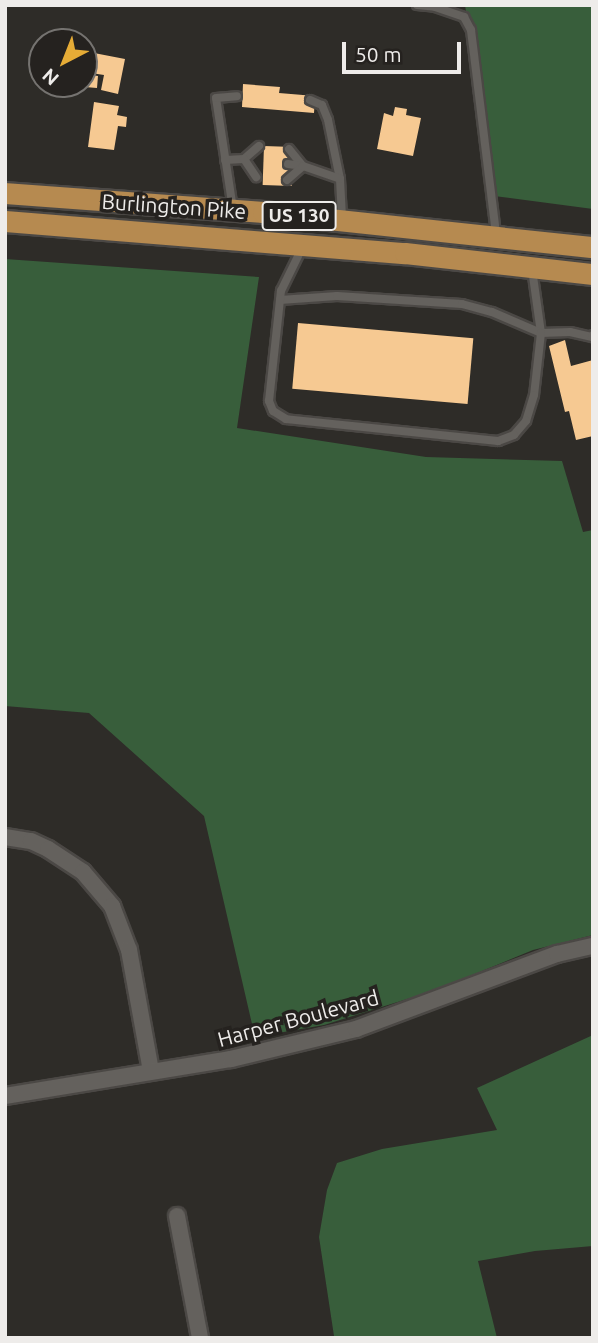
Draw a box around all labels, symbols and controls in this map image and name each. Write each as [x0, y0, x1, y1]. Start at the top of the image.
north arrow [28, 28, 98, 98]
scale bar [346, 28, 465, 72]
text: 50 m [355, 42, 402, 66]
text: N [38, 64, 63, 90]
street label: Burlington Pike [101, 188, 247, 224]
road number: US 130 [260, 200, 338, 232]
street label: Harper Boulevard [215, 984, 381, 1052]

